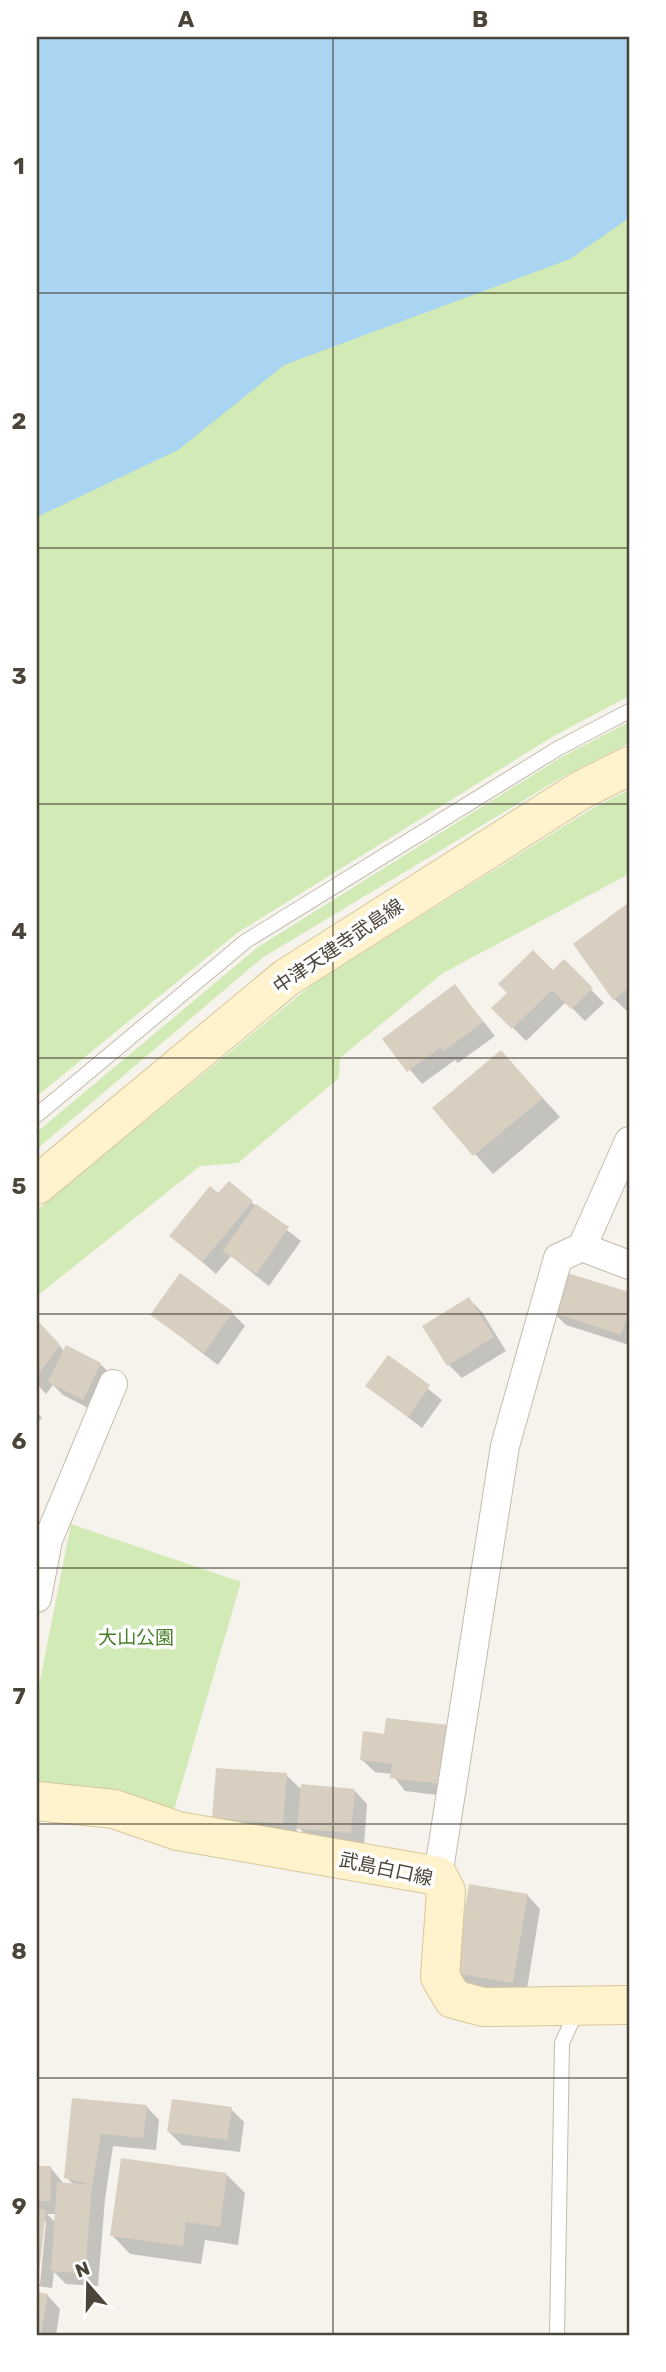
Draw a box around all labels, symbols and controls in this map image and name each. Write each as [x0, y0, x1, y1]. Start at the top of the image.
text: A [178, 5, 195, 33]
text: B [472, 5, 488, 33]
text: 1 [13, 152, 25, 180]
text: 2 [12, 407, 26, 435]
text: 3 [11, 662, 27, 690]
street label: 中津天建寺武島線 [269, 894, 407, 998]
text: 4 [11, 917, 27, 945]
text: 5 [12, 1172, 27, 1200]
text: 6 [12, 1427, 27, 1455]
park label: 大山公園 [98, 1626, 174, 1649]
text: 7 [12, 1682, 26, 1710]
street label: 武島白口線 [337, 1848, 435, 1890]
text: 8 [11, 1937, 27, 1965]
text: 9 [12, 2192, 26, 2220]
north arrow [52, 2250, 122, 2320]
text: N [72, 2256, 93, 2283]

